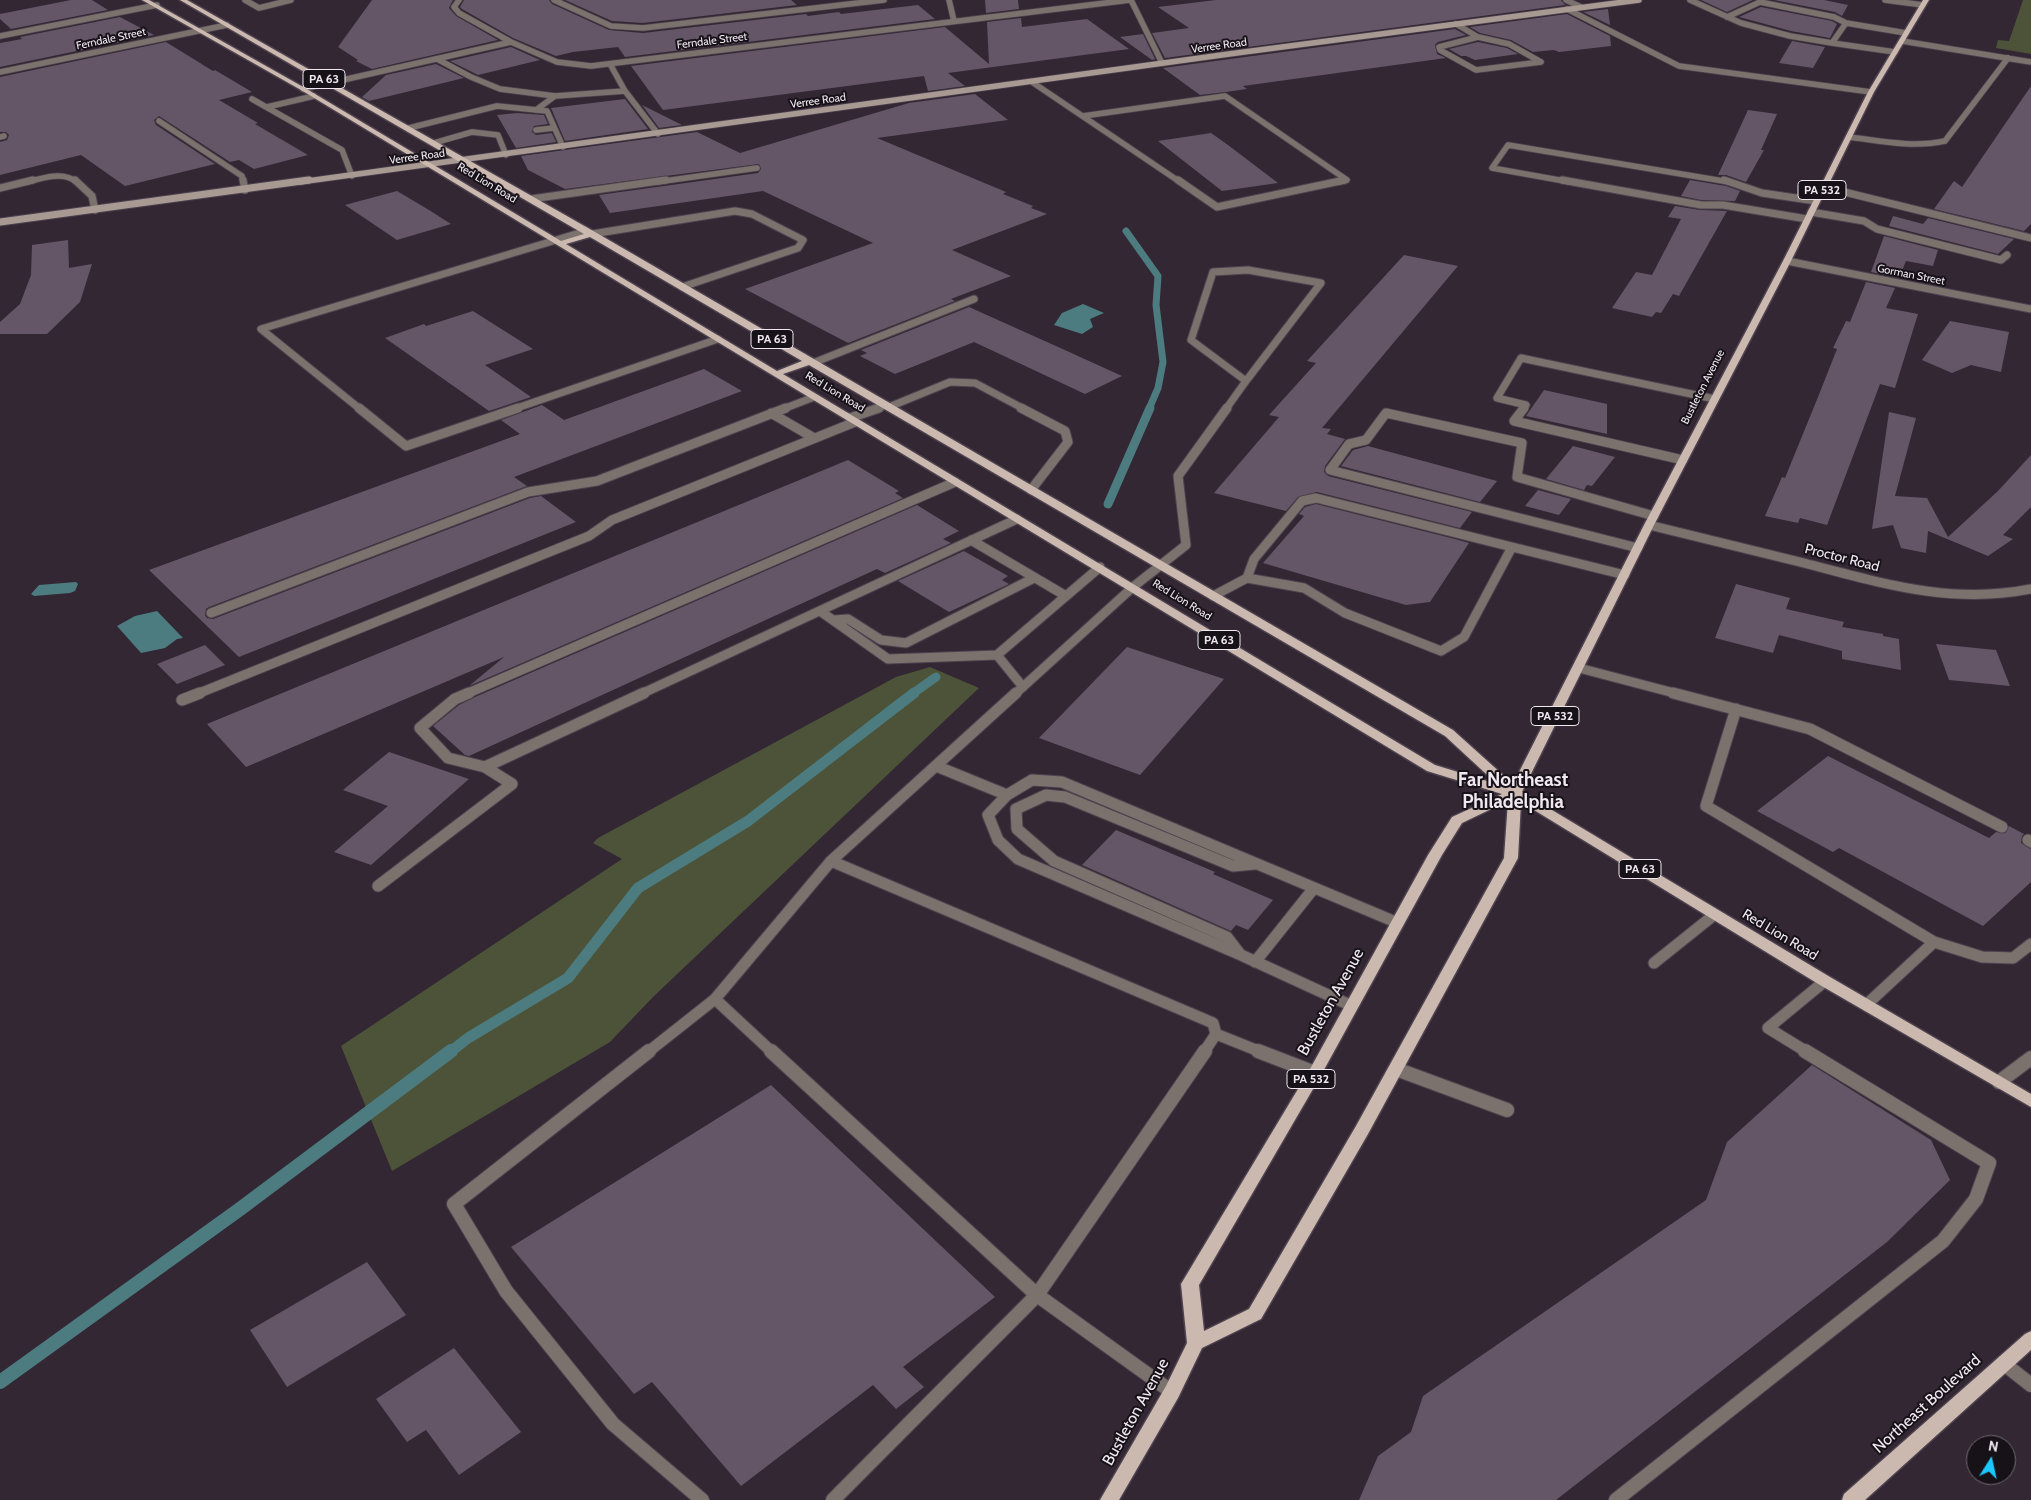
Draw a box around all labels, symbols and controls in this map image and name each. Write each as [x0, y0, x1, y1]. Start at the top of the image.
street label: Ferndale Street [75, 25, 147, 53]
street label: Ferndale Street [676, 30, 748, 52]
street label: Verree Road [1190, 36, 1248, 56]
road number: PA 63 [303, 70, 345, 88]
street label: Verree Road [789, 91, 847, 111]
street label: Verree Road [388, 147, 446, 167]
street label: Red Lion Road [455, 160, 519, 206]
road number: PA 532 [1798, 180, 1846, 200]
street label: Gorman Street [1876, 262, 1946, 288]
road number: PA 63 [751, 329, 793, 348]
street label: Bustleton Avenue [1679, 348, 1727, 426]
street label: Red Lion Road [803, 369, 867, 415]
street label: Proctor Road [1803, 541, 1881, 575]
street label: Red Lion Road [1150, 577, 1214, 623]
road number: PA 63 [1198, 630, 1240, 650]
road number: PA 532 [1531, 706, 1579, 726]
district label: Far Northeast Philadelphia [1458, 769, 1568, 813]
road number: PA 63 [1619, 860, 1661, 879]
street label: Red Lion Road [1739, 906, 1821, 964]
street label: Bustleton Avenue [1294, 945, 1368, 1059]
road number: PA 532 [1287, 1070, 1335, 1088]
street label: Northeast Boulevard [1869, 1351, 1985, 1457]
street label: Bustleton Avenue [1099, 1355, 1173, 1469]
north arrow [1966, 1435, 2016, 1485]
text: N [1987, 1436, 2000, 1456]

